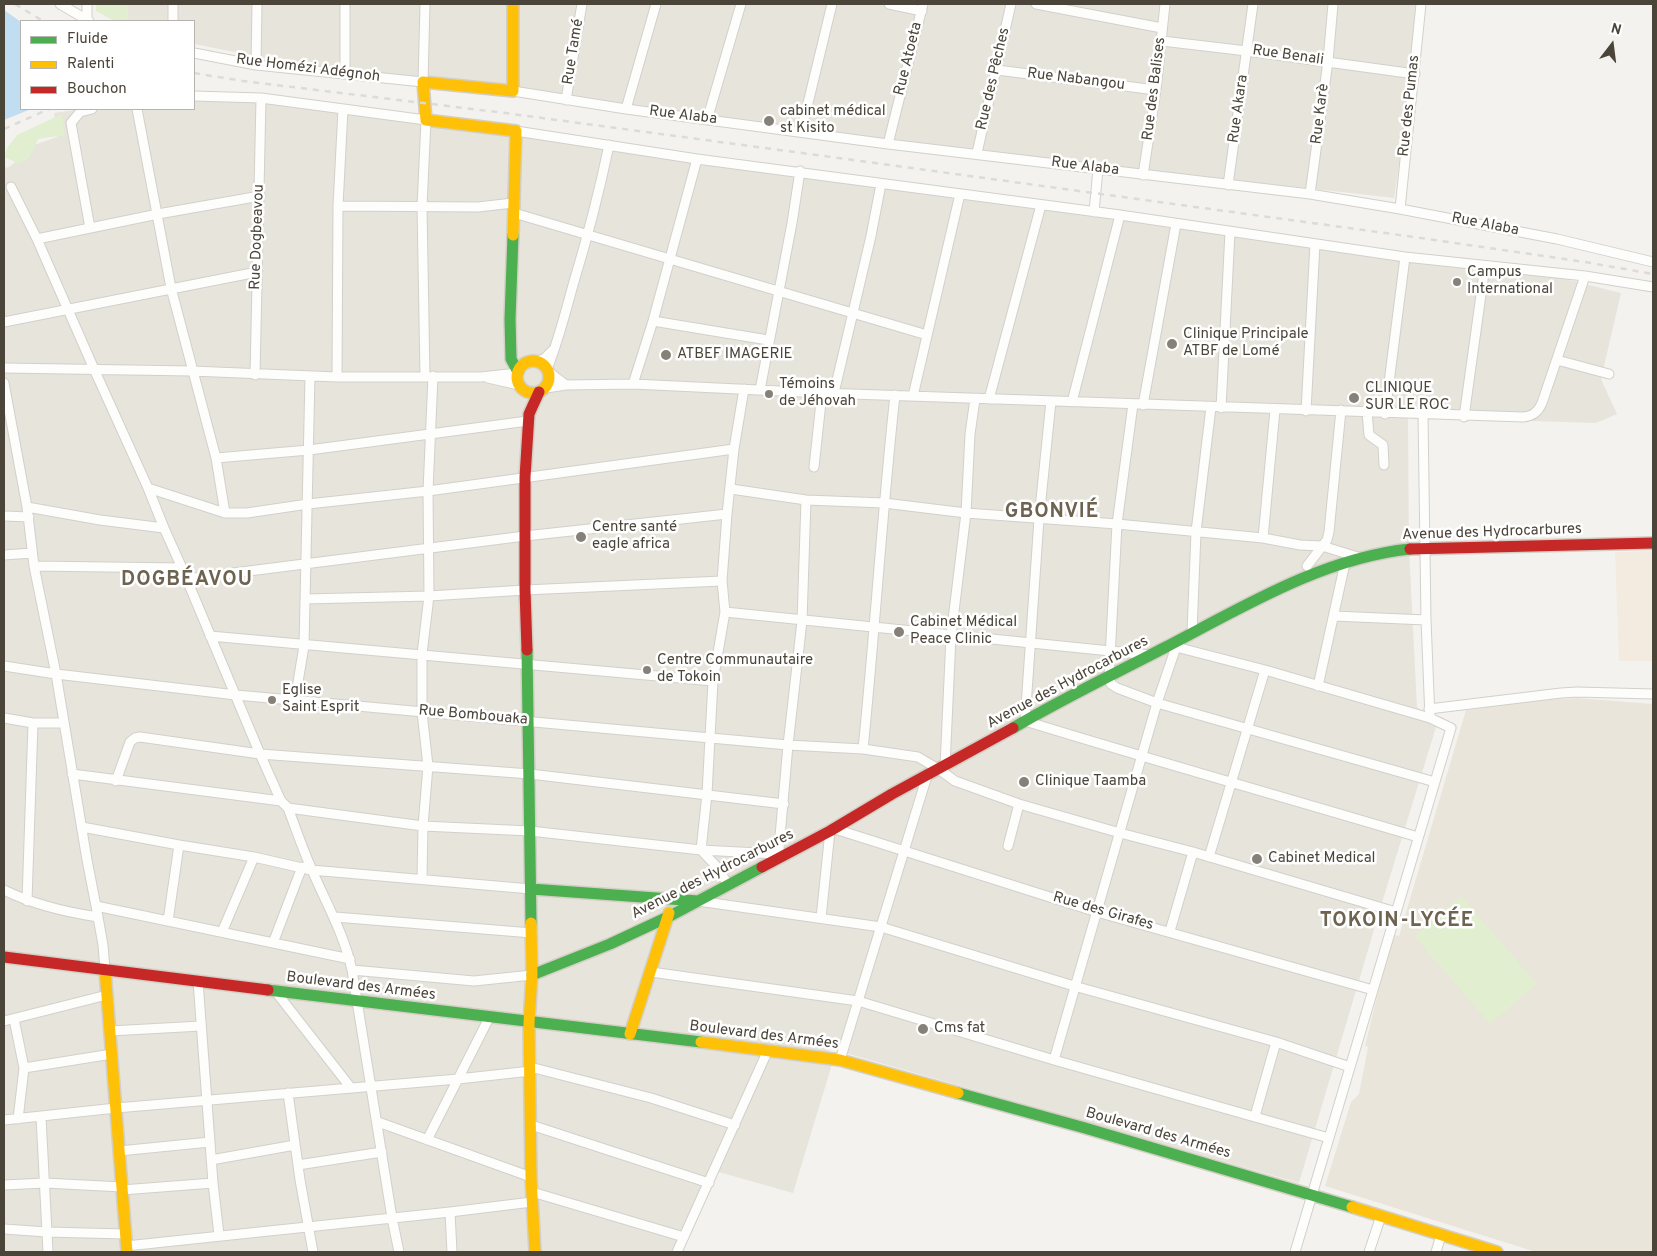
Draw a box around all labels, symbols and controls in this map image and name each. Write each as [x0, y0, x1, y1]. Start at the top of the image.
street label: Rue Tamé [560, 18, 588, 86]
legend [20, 20, 195, 110]
street label: Rue Atoeta [891, 20, 927, 98]
north arrow [1587, 20, 1637, 70]
text: N [1609, 21, 1623, 40]
street label: Rue des Pêches [973, 26, 1015, 132]
text: Fluide [67, 30, 108, 49]
street label: Rue des Balises [1140, 36, 1170, 142]
street label: Rue Benali [1251, 42, 1325, 70]
street label: Rue Homézi Adégnoh [235, 51, 381, 87]
street label: Rue des Pumas [1396, 54, 1424, 158]
text: Ralenti [67, 55, 114, 74]
street label: Rue Nabangou [1026, 65, 1126, 95]
street label: Rue Akara [1225, 74, 1253, 144]
text: Bouchon [67, 80, 127, 99]
street label: Rue Karè [1308, 82, 1334, 146]
street label: Rue Alaba [648, 103, 718, 129]
place label: cabinet médical st Kisito [780, 103, 886, 138]
marker: cabinet médical st Kisito [762, 114, 776, 128]
street label: Rue Alaba [1050, 154, 1120, 180]
street label: Rue Dogbeavou [247, 184, 269, 290]
street label: Rue Alaba [1450, 210, 1520, 240]
place label: Campus International [1467, 264, 1553, 299]
marker: Campus International [1451, 276, 1463, 288]
place label: Clinique Principale ATBF de Lomé [1183, 326, 1309, 361]
marker: Clinique Principale ATBF de Lomé [1165, 337, 1179, 351]
place label: ATBEF IMAGERIE [677, 346, 793, 364]
marker: ATBEF IMAGERIE [659, 348, 673, 362]
place label: Témoins de Jéhovah [779, 376, 856, 411]
place label: CLINIQUE SUR LE ROC [1365, 380, 1449, 415]
marker: Témoins de Jéhovah [763, 388, 775, 400]
marker: CLINIQUE SUR LE ROC [1347, 391, 1361, 405]
district label: GBONVIÉ [1004, 501, 1100, 525]
place label: Centre santé eagle africa [592, 519, 677, 554]
street label: Avenue des Hydrocarbures [1402, 521, 1582, 545]
marker: Centre santé eagle africa [574, 530, 588, 544]
district label: DOGBÉAVOU [120, 569, 254, 593]
place label: Cabinet Médical Peace Clinic [910, 614, 1017, 649]
marker: Cabinet Médical Peace Clinic [892, 625, 906, 639]
street label: Avenue des Hydrocarbures [984, 633, 1152, 733]
place label: Centre Communautaire de Tokoin [657, 652, 813, 687]
marker: Centre Communautaire de Tokoin [641, 664, 653, 676]
place label: Eglise Saint Esprit [282, 682, 359, 717]
marker: Eglise Saint Esprit [266, 694, 278, 706]
street label: Rue Bombouaka [418, 702, 528, 730]
place label: Clinique Taamba [1035, 773, 1146, 791]
marker: Clinique Taamba [1017, 775, 1031, 789]
street label: Avenue des Hydrocarbures [629, 826, 797, 924]
place label: Cabinet Medical [1268, 850, 1375, 868]
marker: Cabinet Medical [1250, 852, 1264, 866]
street label: Rue des Girafes [1051, 889, 1155, 935]
district label: TOKOIN-LYCÉE [1318, 910, 1476, 934]
street label: Boulevard des Armées [285, 969, 437, 1005]
street label: Boulevard des Armées [688, 1018, 840, 1054]
place label: Cms fat [934, 1020, 985, 1038]
marker: Cms fat [916, 1022, 930, 1036]
street label: Boulevard des Armées [1083, 1105, 1233, 1163]

